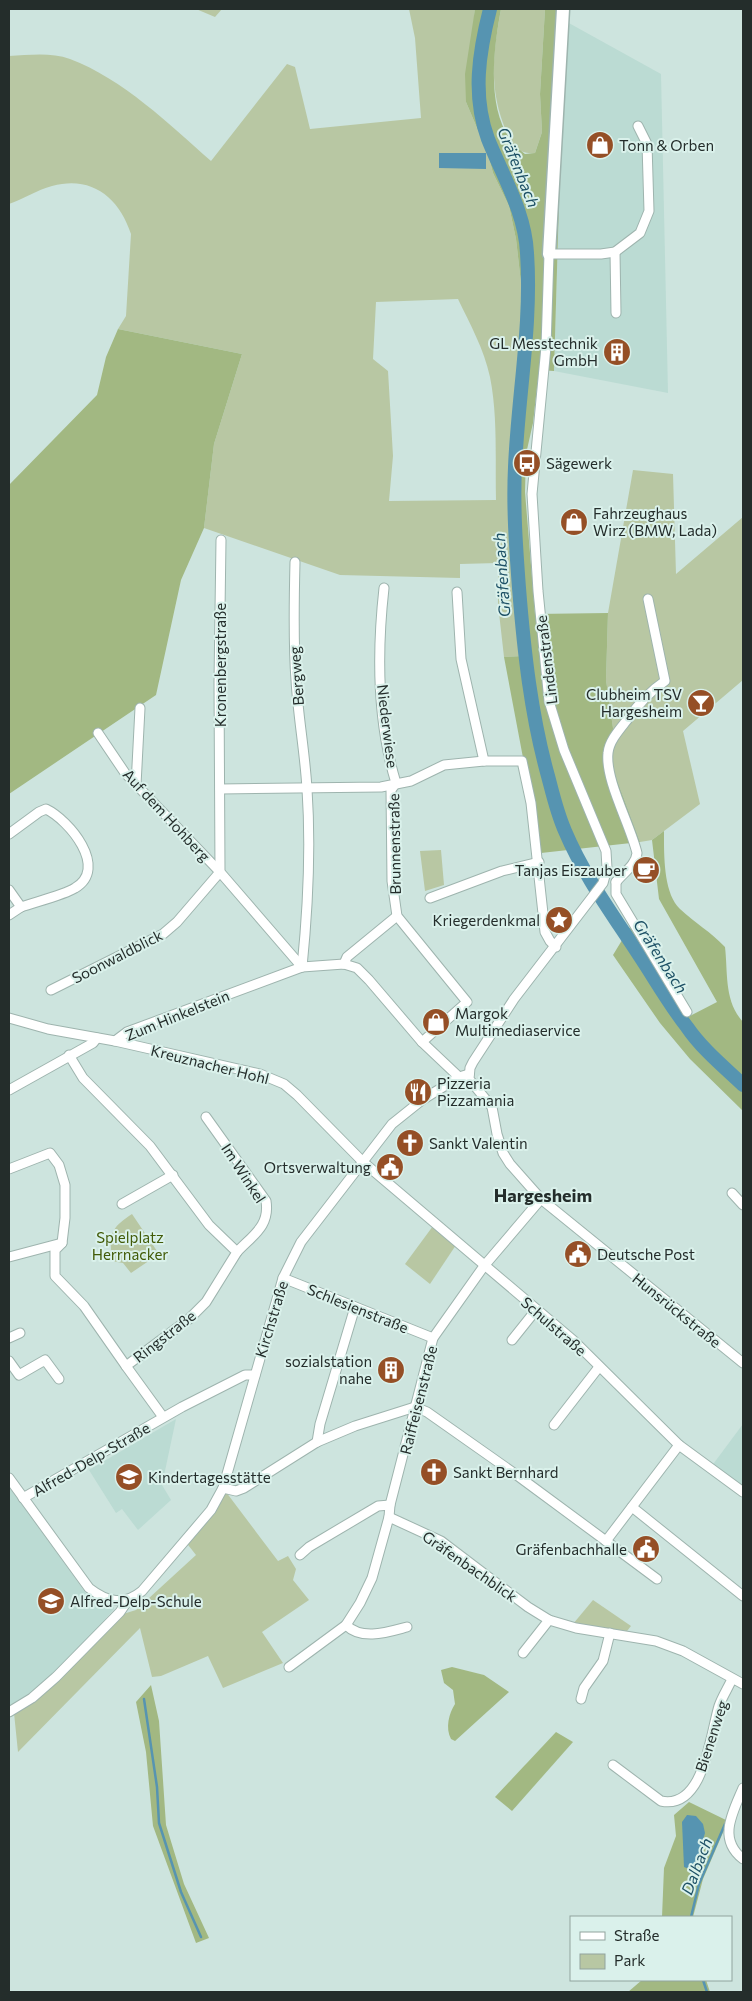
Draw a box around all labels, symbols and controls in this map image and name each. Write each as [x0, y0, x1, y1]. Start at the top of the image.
water label: Gräfenbach [494, 124, 544, 210]
shop icon: Tonn & Orben [585, 130, 615, 160]
place label: Tonn & Orben [619, 136, 714, 154]
place label: GL Messtechnik GmbH [489, 334, 598, 369]
building icon: GL Messtechnik GmbH [602, 337, 632, 367]
bus stop icon: Sägewerk [512, 448, 542, 478]
place label: Sägewerk [546, 454, 612, 472]
place label: Fahrzeughaus Wirz (BMW, Lada) [593, 504, 717, 539]
shop icon: Fahrzeughaus Wirz (BMW, Lada) [559, 507, 589, 537]
water label: Gräfenbach [489, 532, 513, 618]
street label: Kronenbergstraße [211, 603, 229, 727]
street label: Lindenstraße [532, 614, 560, 706]
street label: Bergweg [285, 646, 307, 706]
street label: Niederwiese [374, 683, 402, 769]
place label: Clubheim TSV Hargesheim [586, 685, 682, 720]
bar icon: Clubheim TSV Hargesheim [686, 688, 716, 718]
street label: Auf dem Hohberg [120, 765, 214, 865]
street label: Brunnenstraße [384, 793, 404, 895]
cafe icon: Tanjas Eiszauber [631, 855, 661, 885]
place label: Tanjas Eiszauber [515, 861, 627, 879]
place icon: Kriegerdenkmal [544, 905, 574, 935]
place label: Kriegerdenkmal [433, 911, 540, 929]
water label: Gräfenbach [630, 915, 692, 997]
street label: Soonwaldblick [69, 925, 165, 987]
street label: Zum Hinkelstein [122, 986, 232, 1044]
place label: Margok Multimediaservice [455, 1004, 581, 1039]
shop icon: Margok Multimediaservice [421, 1007, 451, 1037]
street label: Kreuznacher Hohl [149, 1041, 271, 1087]
place label: Pizzeria Pizzamania [437, 1074, 514, 1109]
restaurant icon: Pizzeria Pizzamania [403, 1077, 433, 1107]
church icon: Sankt Valentin [395, 1128, 425, 1158]
place label: Sankt Valentin [429, 1134, 528, 1152]
street label: Im Winkel [218, 1140, 270, 1206]
public building icon: Ortsverwaltung [375, 1152, 405, 1182]
place label: Ortsverwaltung [264, 1158, 371, 1176]
district label: Hargesheim [494, 1184, 592, 1206]
park label: Spielplatz Herrnacker [92, 1228, 168, 1263]
public building icon: Deutsche Post [563, 1239, 593, 1269]
place label: Deutsche Post [597, 1245, 695, 1263]
street label: Hunsrückstraße [629, 1269, 725, 1351]
street label: Kirchstraße [251, 1278, 291, 1360]
street label: Schlesienstraße [305, 1280, 411, 1336]
street label: Schulstraße [518, 1293, 590, 1359]
street label: Ringstraße [129, 1306, 199, 1366]
street label: Raiffeisenstraße [396, 1344, 440, 1456]
place label: sozialstation nahe [285, 1352, 372, 1387]
building icon: sozialstation nahe [376, 1355, 406, 1385]
street label: Alfred-Delp-Straße [29, 1418, 153, 1500]
church icon: Sankt Bernhard [419, 1457, 449, 1487]
school or university icon: Kindertagesstätte [114, 1462, 144, 1492]
place label: Sankt Bernhard [453, 1463, 558, 1481]
place label: Kindertagesstätte [148, 1468, 271, 1486]
street label: Gräfenbachblick [419, 1527, 521, 1605]
public building icon: Gräfenbachhalle [631, 1534, 661, 1564]
place label: Gräfenbachhalle [516, 1540, 627, 1558]
school or university icon: Alfred-Delp-Schule [36, 1586, 66, 1616]
place label: Alfred-Delp-Schule [70, 1592, 202, 1610]
street label: Bienenweg [691, 1698, 731, 1774]
water label: Dalbach [677, 1835, 715, 1897]
legend [570, 1916, 732, 1981]
text: Straße [614, 1926, 660, 1944]
text: Park [614, 1951, 645, 1969]

